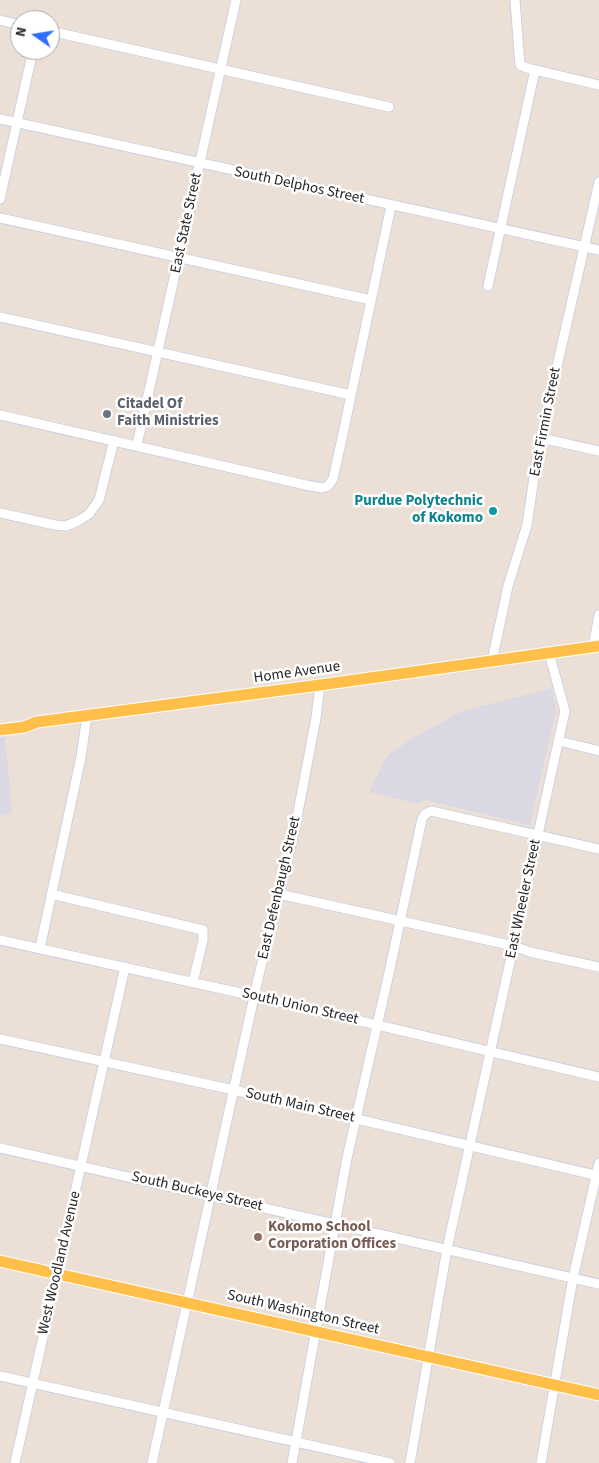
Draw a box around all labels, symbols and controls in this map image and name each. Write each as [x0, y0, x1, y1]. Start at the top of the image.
north arrow [10, 10, 60, 60]
text: N [11, 25, 32, 39]
street label: South Delphos Street [232, 163, 366, 209]
street label: East State Street [168, 171, 206, 275]
street label: East Firmin Street [527, 366, 565, 478]
place label: Citadel Of Faith Ministries [117, 396, 219, 431]
marker: Citadel Of Faith Ministries [101, 408, 113, 420]
place label: Purdue Polytechnic of Kokomo [354, 493, 483, 528]
marker: Purdue Polytechnic of Kokomo [487, 505, 499, 517]
street label: Home Avenue [253, 658, 341, 688]
street label: East Defenbaugh Street [255, 815, 305, 961]
street label: East Wheeler Street [503, 838, 545, 960]
street label: South Union Street [240, 985, 360, 1029]
street label: South Main Street [244, 1085, 356, 1127]
street label: South Buckeye Street [130, 1168, 264, 1216]
street label: West Woodland Avenue [35, 1189, 85, 1337]
place label: Kokomo School Corporation Offices [268, 1219, 396, 1254]
marker: Kokomo School Corporation Offices [252, 1231, 264, 1243]
street label: South Washington Street [225, 1287, 381, 1339]

